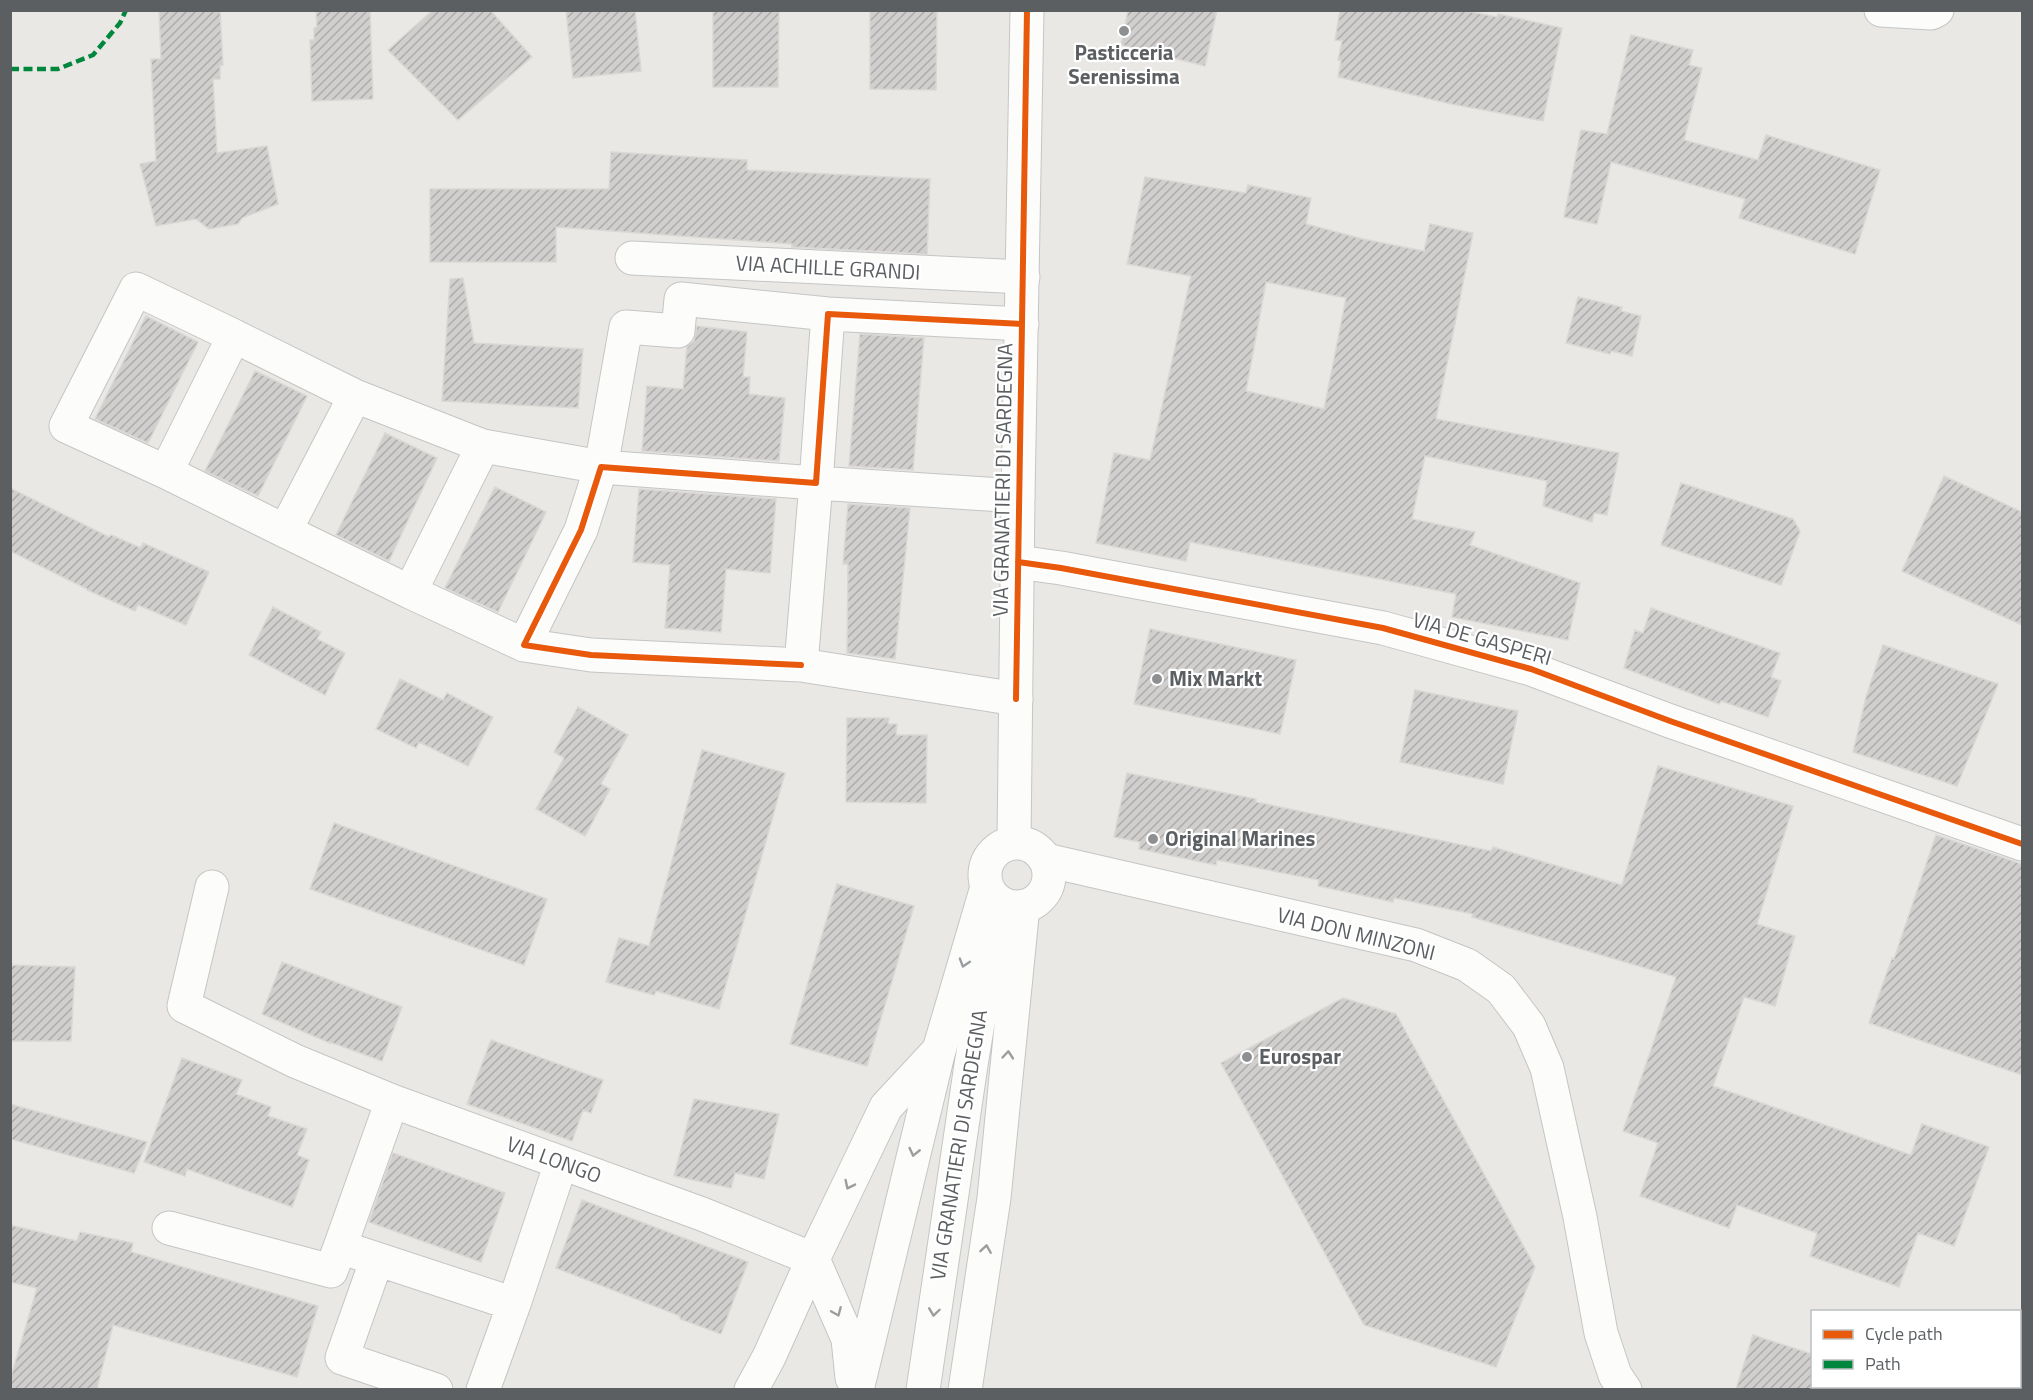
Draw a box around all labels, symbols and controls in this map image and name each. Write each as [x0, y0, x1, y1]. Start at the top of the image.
marker: Pasticceria Serenissima [1117, 24, 1131, 38]
place label: Pasticceria Serenissima [1068, 36, 1180, 92]
street label: VIA ACHILLE GRANDI [735, 246, 921, 288]
street label: VIA GRANATIERI DI SARDEGNA [984, 342, 1020, 617]
street label: VIA DE GASPERI [1409, 603, 1555, 673]
place label: Mix Markt [1169, 662, 1262, 694]
marker: Mix Markt [1150, 672, 1164, 686]
place label: Original Marines [1165, 822, 1315, 854]
marker: Original Marines [1146, 832, 1160, 846]
street label: VIA DON MINZONI [1274, 898, 1439, 968]
one-way arrow [959, 957, 971, 968]
street label: VIA GRANATIERI DI SARDEGNA [921, 1007, 995, 1282]
place label: Eurospar [1259, 1040, 1341, 1072]
one-way arrow [1001, 1050, 1014, 1060]
marker: Eurospar [1240, 1050, 1254, 1064]
street label: VIA LONGO [502, 1127, 606, 1191]
one-way arrow [909, 1146, 922, 1156]
one-way arrow [844, 1178, 856, 1189]
one-way arrow [980, 1244, 992, 1253]
one-way arrow [830, 1306, 842, 1317]
one-way arrow [928, 1307, 940, 1316]
legend [1811, 1310, 2021, 1388]
text: Cycle path [1865, 1320, 1943, 1347]
text: Path [1865, 1350, 1901, 1377]

